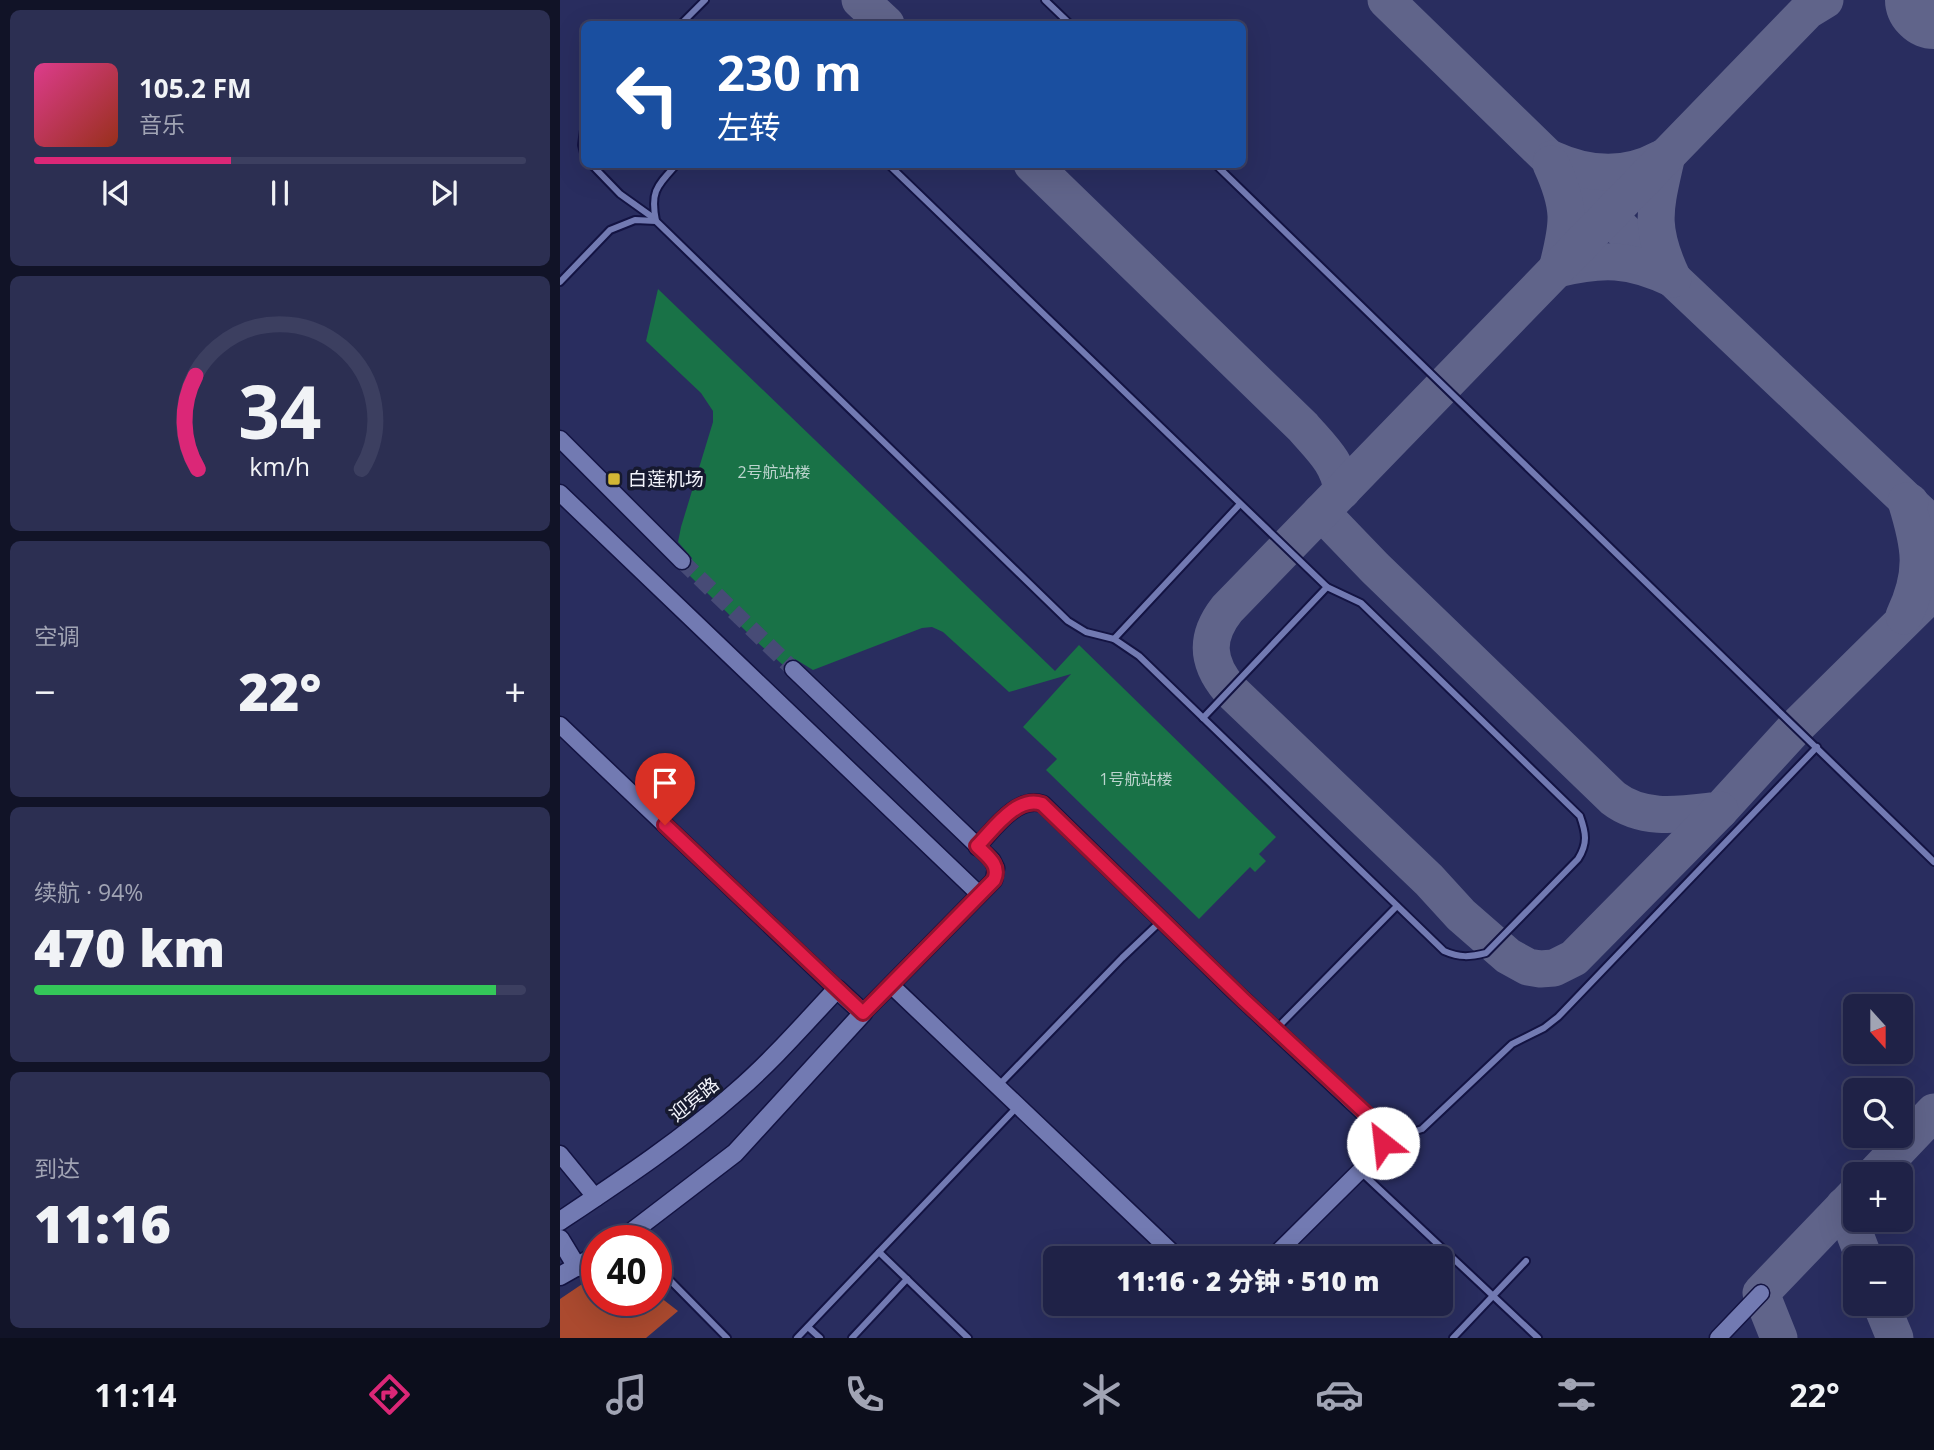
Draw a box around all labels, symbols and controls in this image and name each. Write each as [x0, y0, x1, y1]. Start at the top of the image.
text: 230 m [717, 39, 862, 105]
icon: left [602, 49, 693, 140]
text: 105.2 FM [139, 70, 251, 106]
text: 左转 [717, 105, 781, 148]
text: 音乐 [139, 108, 185, 140]
icon: previous [97, 174, 135, 212]
icon: pause [261, 174, 299, 212]
icon: next [425, 174, 463, 212]
text: 34 [238, 362, 322, 461]
text: km/h [250, 449, 310, 483]
house number: 2号航站楼 [737, 461, 811, 483]
place label: 白莲机场 [628, 466, 704, 492]
marker: 白莲机场 [606, 471, 622, 487]
text: 空调 [34, 620, 80, 652]
text: 22° [239, 655, 321, 726]
text: − [34, 665, 56, 717]
text: + [504, 665, 526, 717]
pin [635, 753, 695, 825]
icon: arrive [646, 764, 684, 802]
house number: 1号航站楼 [1099, 768, 1173, 790]
text: 续航 · 94% [34, 876, 143, 908]
text: 470 km [34, 911, 225, 982]
north arrow [1843, 994, 1913, 1064]
map controls [1843, 994, 1913, 1316]
street label: 迎宾路 [664, 1071, 724, 1127]
button: search [1843, 1078, 1913, 1148]
position arrow [1346, 1106, 1420, 1180]
text: 到达 [34, 1152, 80, 1184]
button: + [1843, 1162, 1913, 1232]
text: 11:16 [34, 1187, 171, 1258]
speed limit sign: 40 [581, 1225, 672, 1316]
button: − [1843, 1246, 1913, 1316]
text: 11:16 · 2 分钟 · 510 m [1117, 1263, 1379, 1299]
icon: directions [365, 1370, 414, 1419]
icon: music [602, 1370, 651, 1419]
icon: phone [840, 1370, 889, 1419]
icon: climate [1077, 1370, 1126, 1419]
icon: car [1315, 1370, 1364, 1419]
icon: filters [1552, 1370, 1601, 1419]
text: 11:14 [94, 1373, 177, 1416]
text: 22° [1789, 1373, 1840, 1416]

